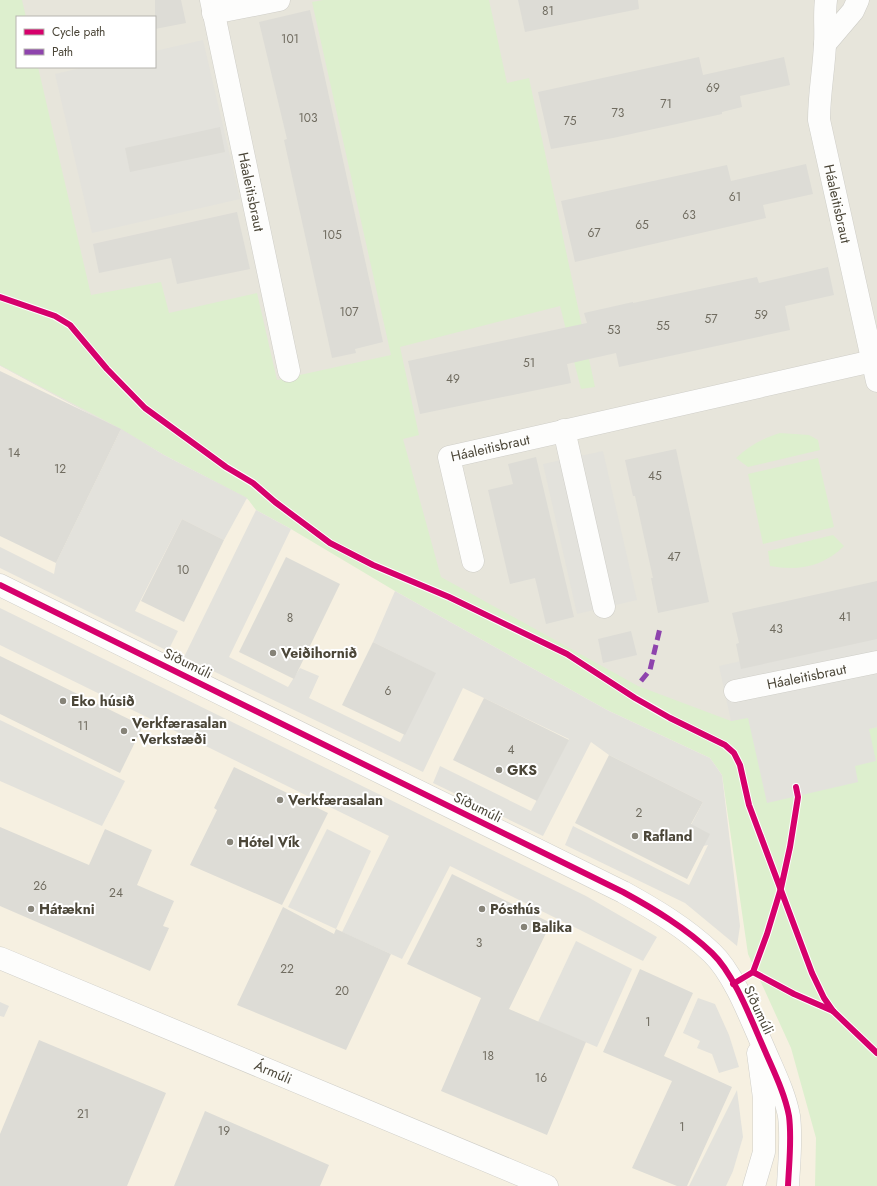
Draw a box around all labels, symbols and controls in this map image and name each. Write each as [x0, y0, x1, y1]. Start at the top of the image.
house number: 81 [542, 2, 554, 20]
legend [16, 16, 156, 68]
text: Cycle path [52, 23, 105, 41]
house number: 101 [281, 30, 299, 48]
text: Path [52, 43, 73, 61]
house number: 69 [706, 79, 720, 97]
house number: 71 [660, 95, 672, 113]
house number: 73 [612, 104, 625, 122]
house number: 103 [298, 109, 318, 127]
house number: 75 [563, 112, 577, 130]
street label: Háaleitisbraut [233, 150, 270, 234]
street label: Háaleitisbraut [819, 162, 856, 246]
house number: 61 [729, 188, 741, 206]
house number: 63 [682, 206, 696, 224]
house number: 65 [635, 216, 649, 234]
house number: 67 [587, 224, 601, 242]
house number: 105 [322, 226, 342, 244]
house number: 107 [340, 303, 359, 321]
house number: 59 [754, 306, 768, 324]
house number: 57 [704, 310, 718, 328]
house number: 55 [656, 317, 670, 335]
house number: 53 [607, 321, 621, 339]
house number: 51 [523, 354, 535, 372]
house number: 49 [446, 370, 460, 388]
street label: Háaleitisbraut [449, 429, 532, 466]
house number: 14 [8, 444, 20, 462]
house number: 12 [54, 460, 66, 478]
house number: 45 [648, 467, 662, 485]
house number: 47 [667, 548, 681, 566]
house number: 10 [177, 561, 189, 579]
house number: 41 [839, 608, 851, 626]
house number: 8 [287, 609, 293, 627]
house number: 43 [769, 620, 783, 638]
street label: Síðumúli [160, 643, 216, 683]
place label: Veiðihornið [280, 643, 358, 663]
marker: Veiðihornið [268, 648, 278, 658]
street label: Háaleitisbraut [765, 658, 849, 694]
house number: 6 [385, 682, 392, 700]
place label: Eko húsið [71, 691, 135, 711]
marker: Eko húsið [58, 696, 68, 706]
place label: Verkfærasalan - Verkstæði [131, 713, 227, 749]
house number: 11 [78, 717, 88, 735]
marker: Verkfærasalan - Verkstæði [119, 726, 129, 736]
house number: 4 [508, 741, 515, 759]
place label: GKS [507, 760, 537, 780]
marker: GKS [494, 765, 504, 775]
street label: Síðumúli [450, 787, 506, 827]
place label: Verkfærasalan [287, 790, 383, 810]
marker: Verkfærasalan [275, 795, 285, 805]
house number: 2 [636, 804, 643, 822]
place label: Rafland [643, 826, 692, 846]
marker: Rafland [630, 831, 640, 841]
place label: Hótel Vík [238, 832, 300, 852]
marker: Hótel Vík [225, 837, 235, 847]
house number: 26 [33, 877, 47, 895]
house number: 24 [109, 884, 123, 902]
place label: Hátækni [39, 899, 95, 919]
place label: Pósthús [490, 899, 540, 919]
marker: Hátækni [26, 904, 36, 914]
marker: Pósthús [477, 904, 487, 914]
place label: Balika [532, 917, 572, 937]
marker: Balika [519, 922, 529, 932]
house number: 3 [476, 934, 483, 952]
house number: 22 [280, 960, 294, 978]
house number: 20 [335, 982, 349, 1000]
street label: Síðumúli [739, 982, 779, 1038]
house number: 1 [645, 1013, 651, 1031]
house number: 18 [482, 1047, 494, 1065]
street label: Ármúli [251, 1055, 295, 1089]
house number: 16 [535, 1069, 547, 1087]
house number: 21 [77, 1105, 89, 1123]
house number: 1 [679, 1118, 685, 1136]
house number: 19 [218, 1122, 230, 1140]

